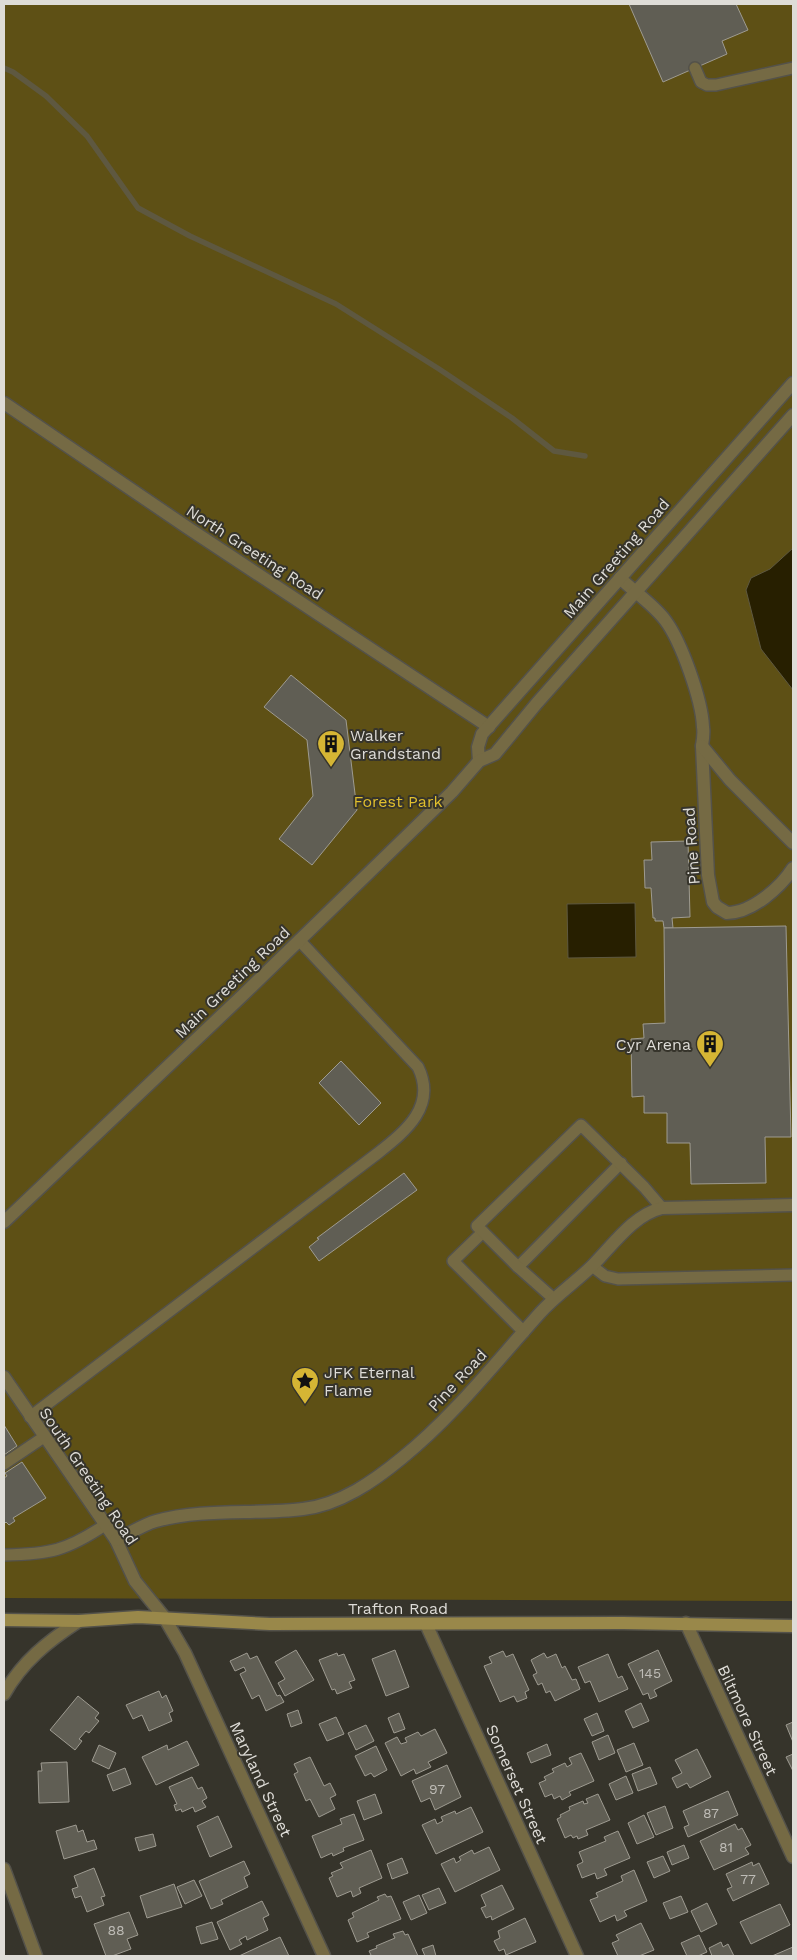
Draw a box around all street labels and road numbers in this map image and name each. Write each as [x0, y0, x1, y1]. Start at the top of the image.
street label: Main Greeting Road [559, 495, 673, 622]
street label: North Greeting Road [183, 501, 327, 604]
street label: Pine Road [679, 807, 704, 885]
street label: Main Greeting Road [171, 923, 294, 1042]
street label: Pine Road [424, 1345, 491, 1415]
street label: South Greeting Road [35, 1404, 142, 1549]
street label: Trafton Road [348, 1599, 448, 1618]
street label: Biltmore Street [714, 1662, 782, 1779]
street label: Maryland Street [226, 1719, 296, 1840]
street label: Somerset Street [482, 1722, 551, 1847]

